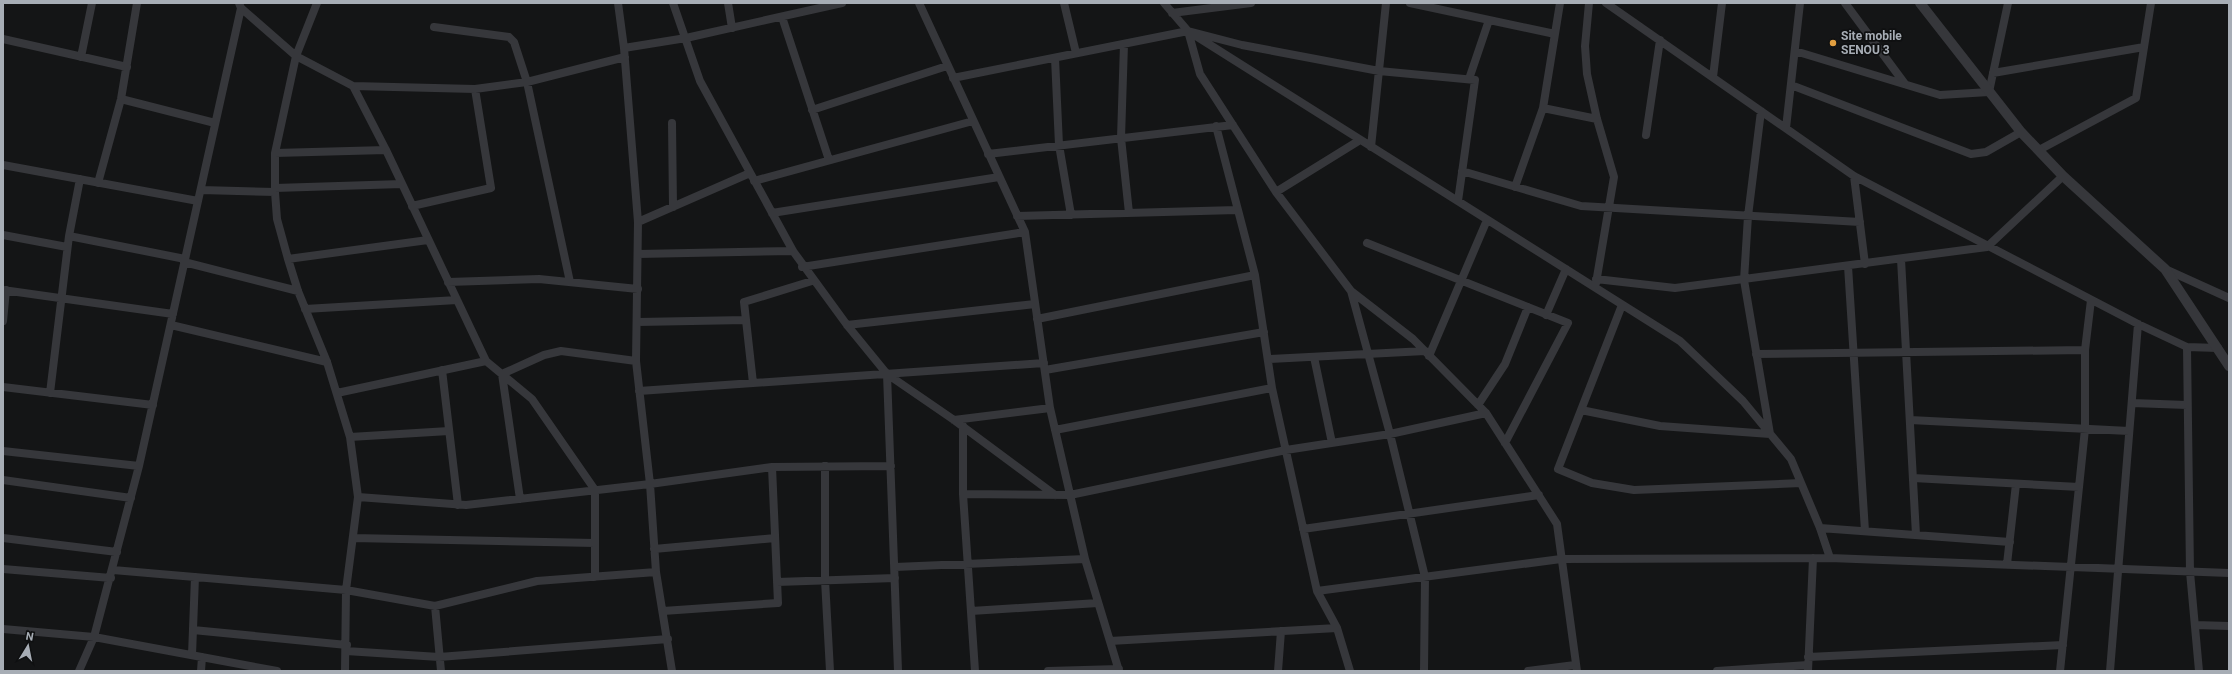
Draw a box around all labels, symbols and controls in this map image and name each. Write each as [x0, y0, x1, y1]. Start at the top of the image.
place label: Site mobile SENOU 3 [1841, 29, 1902, 57]
marker: Site mobile SENOU 3 [1828, 38, 1838, 48]
north arrow [8, 626, 48, 666]
text: N [25, 630, 35, 644]

